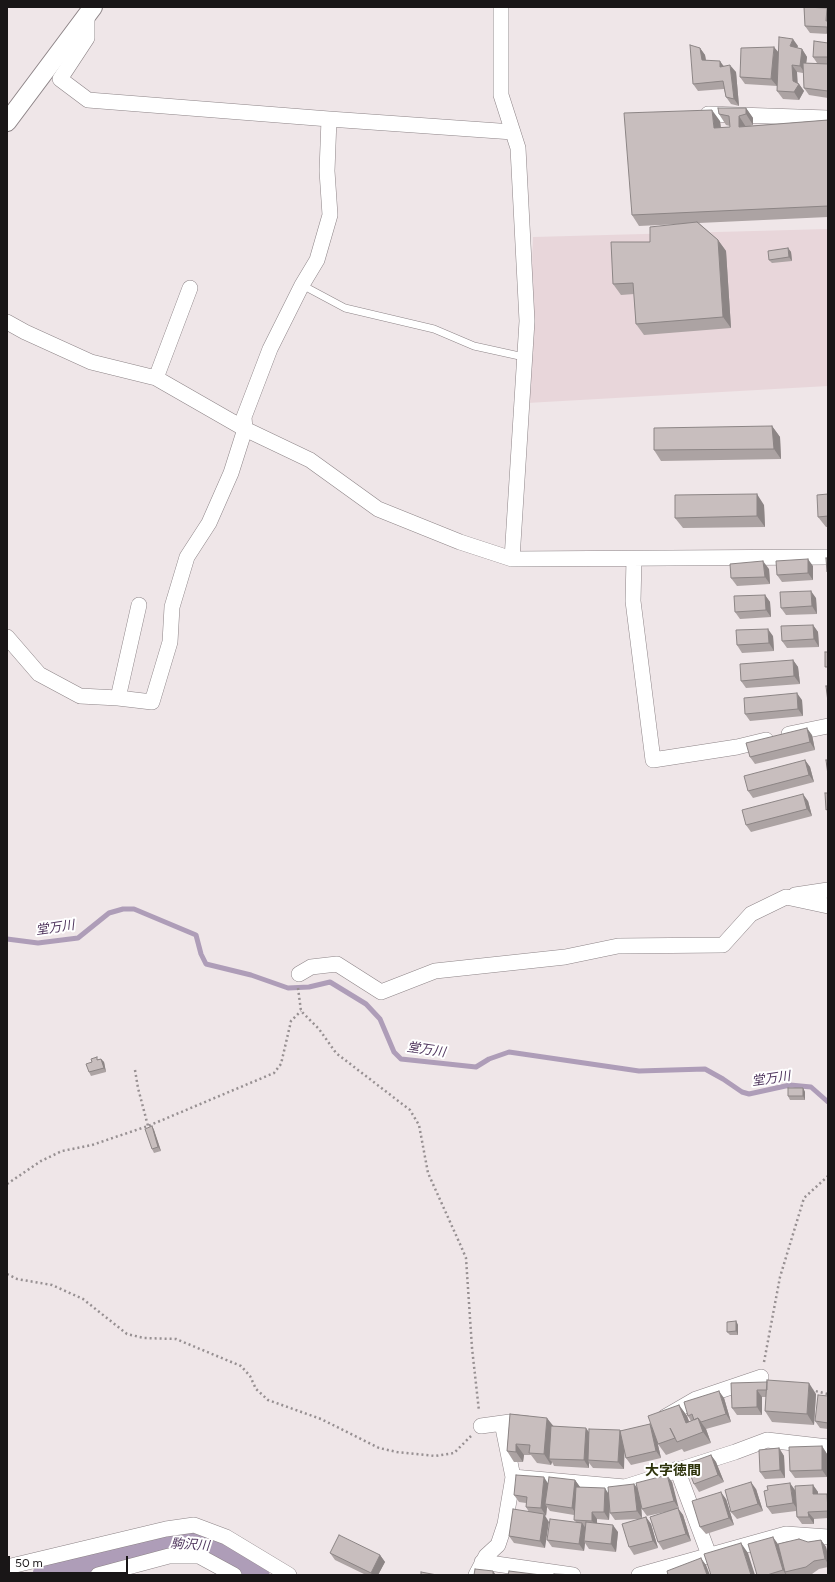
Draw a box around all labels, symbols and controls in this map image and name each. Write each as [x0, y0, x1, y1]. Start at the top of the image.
water label: 堂万川 [35, 918, 75, 938]
water label: 堂万川 [406, 1040, 446, 1060]
water label: 堂万川 [751, 1069, 791, 1089]
district label: 大字徳間 [645, 1463, 701, 1479]
water label: 駒沢川 [170, 1536, 210, 1554]
scale bar [10, 1548, 130, 1574]
text: 50 m [15, 1556, 43, 1570]

